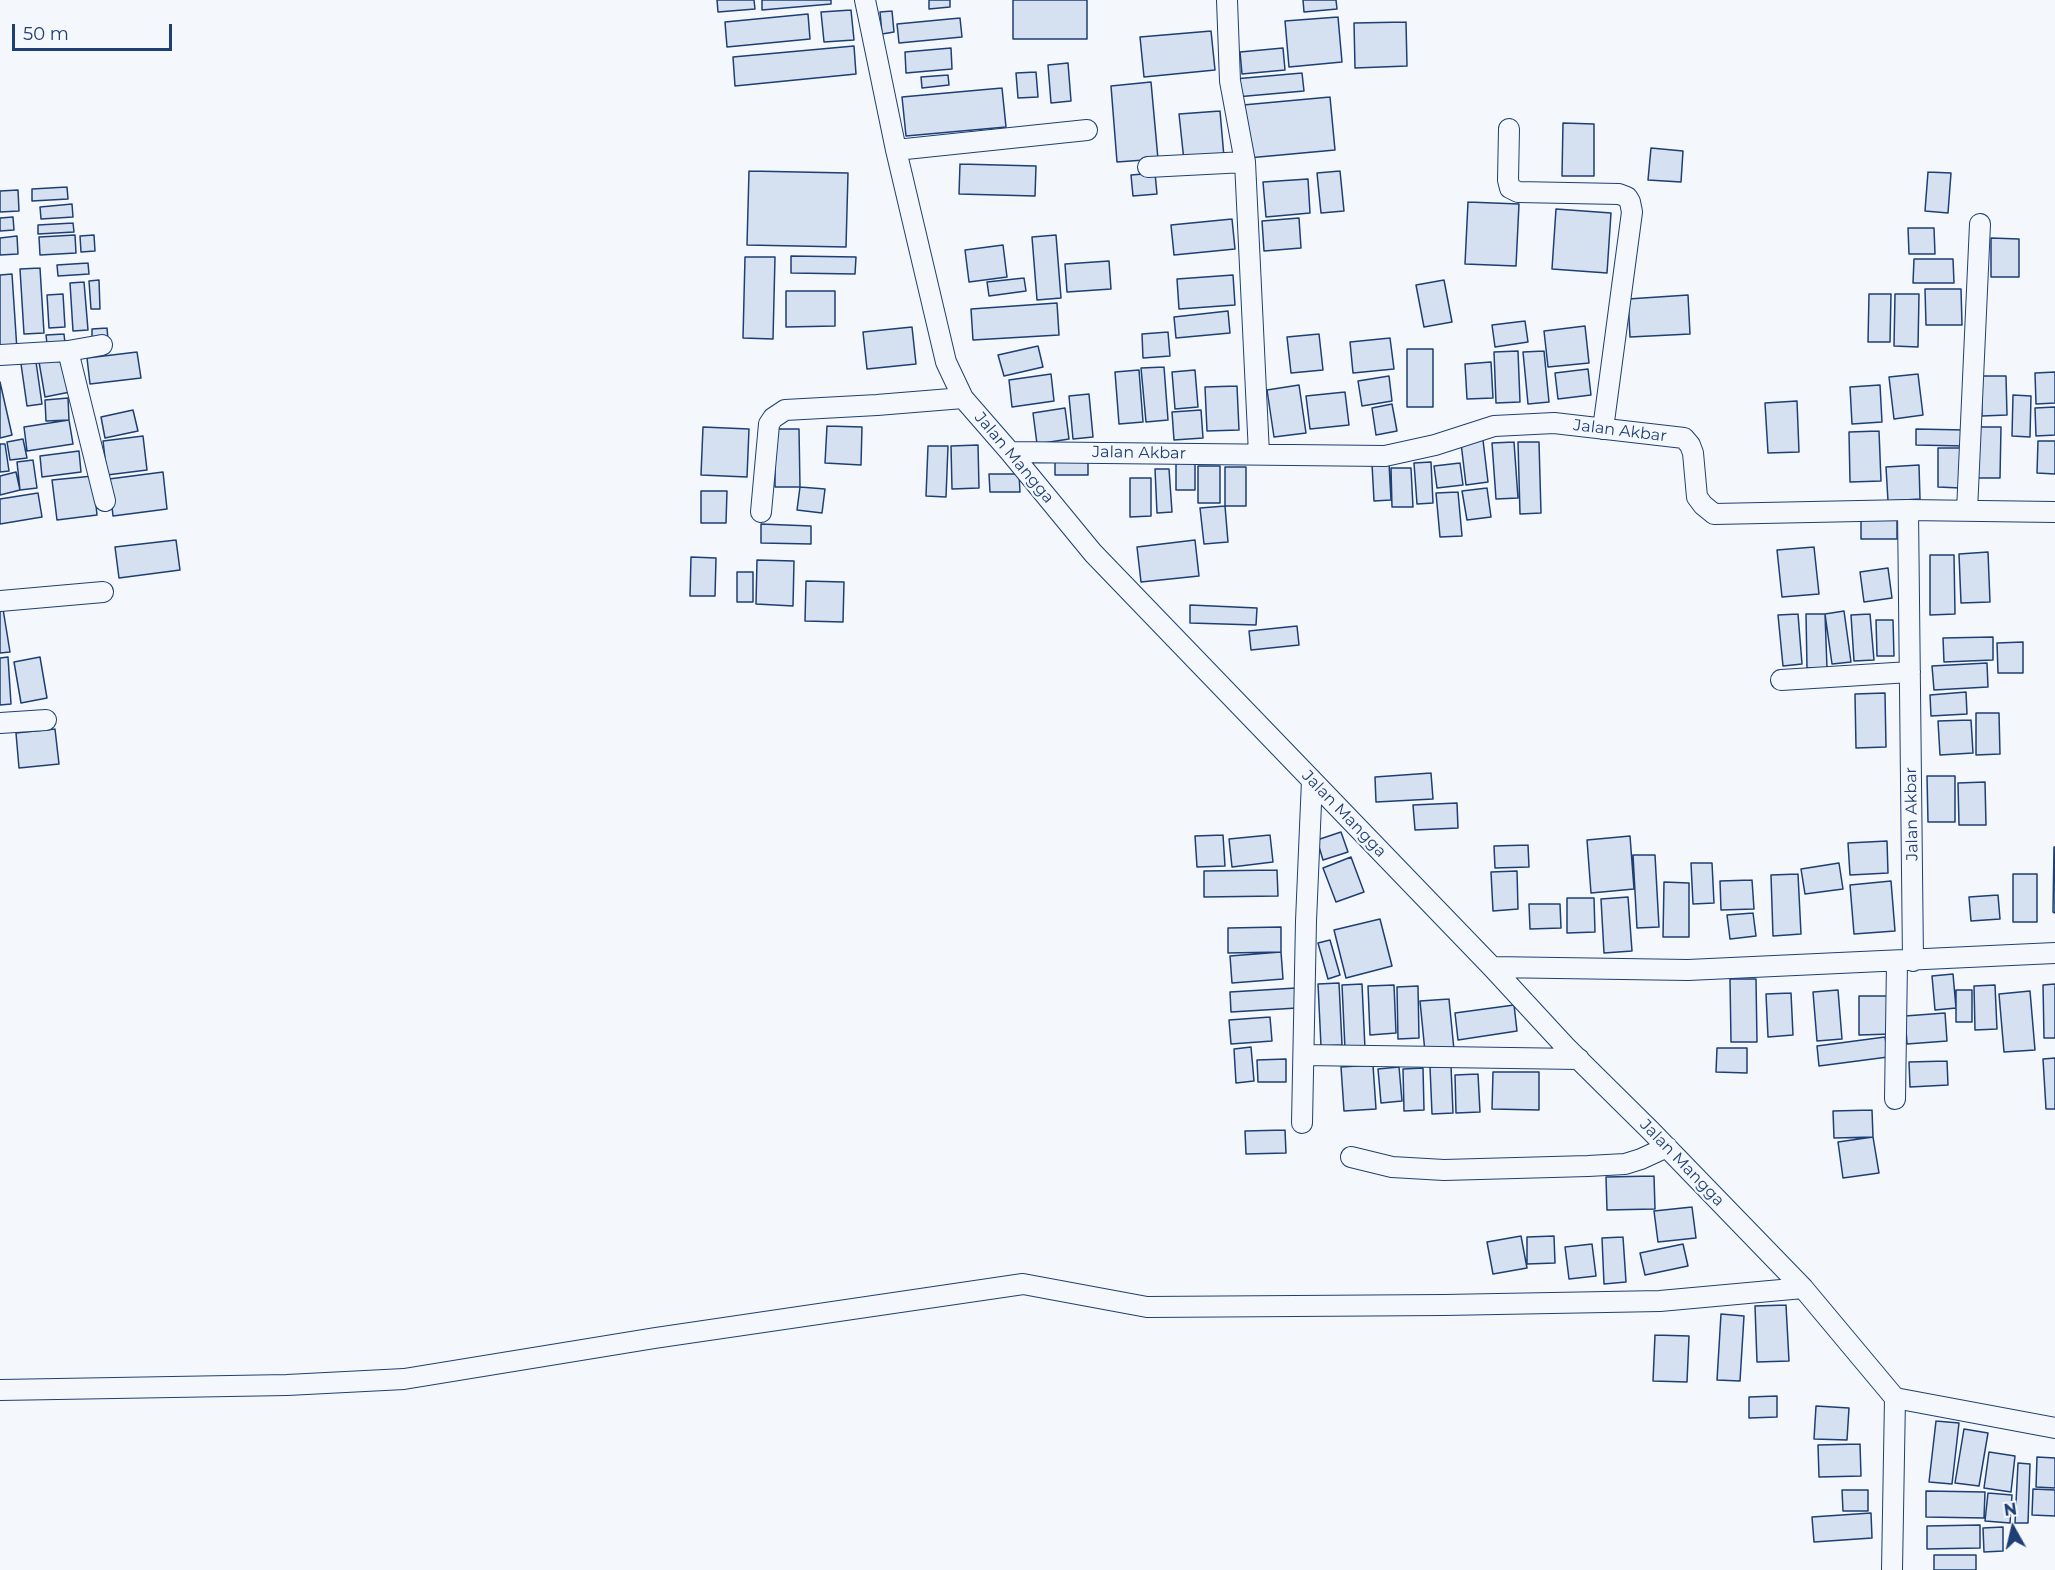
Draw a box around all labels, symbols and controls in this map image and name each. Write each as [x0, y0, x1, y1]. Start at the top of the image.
scale bar [15, 12, 176, 50]
text: 50 m [23, 23, 69, 45]
street label: Jalan Mangga [970, 409, 1058, 507]
street label: Jalan Akbar [1572, 416, 1668, 446]
street label: Jalan Akbar [1092, 443, 1186, 463]
street label: Jalan Mangga [1298, 767, 1390, 861]
street label: Jalan Akbar [1902, 767, 1922, 861]
street label: Jalan Mangga [1636, 1116, 1728, 1210]
north arrow [1983, 1498, 2043, 1558]
text: N [2003, 1499, 2018, 1520]

